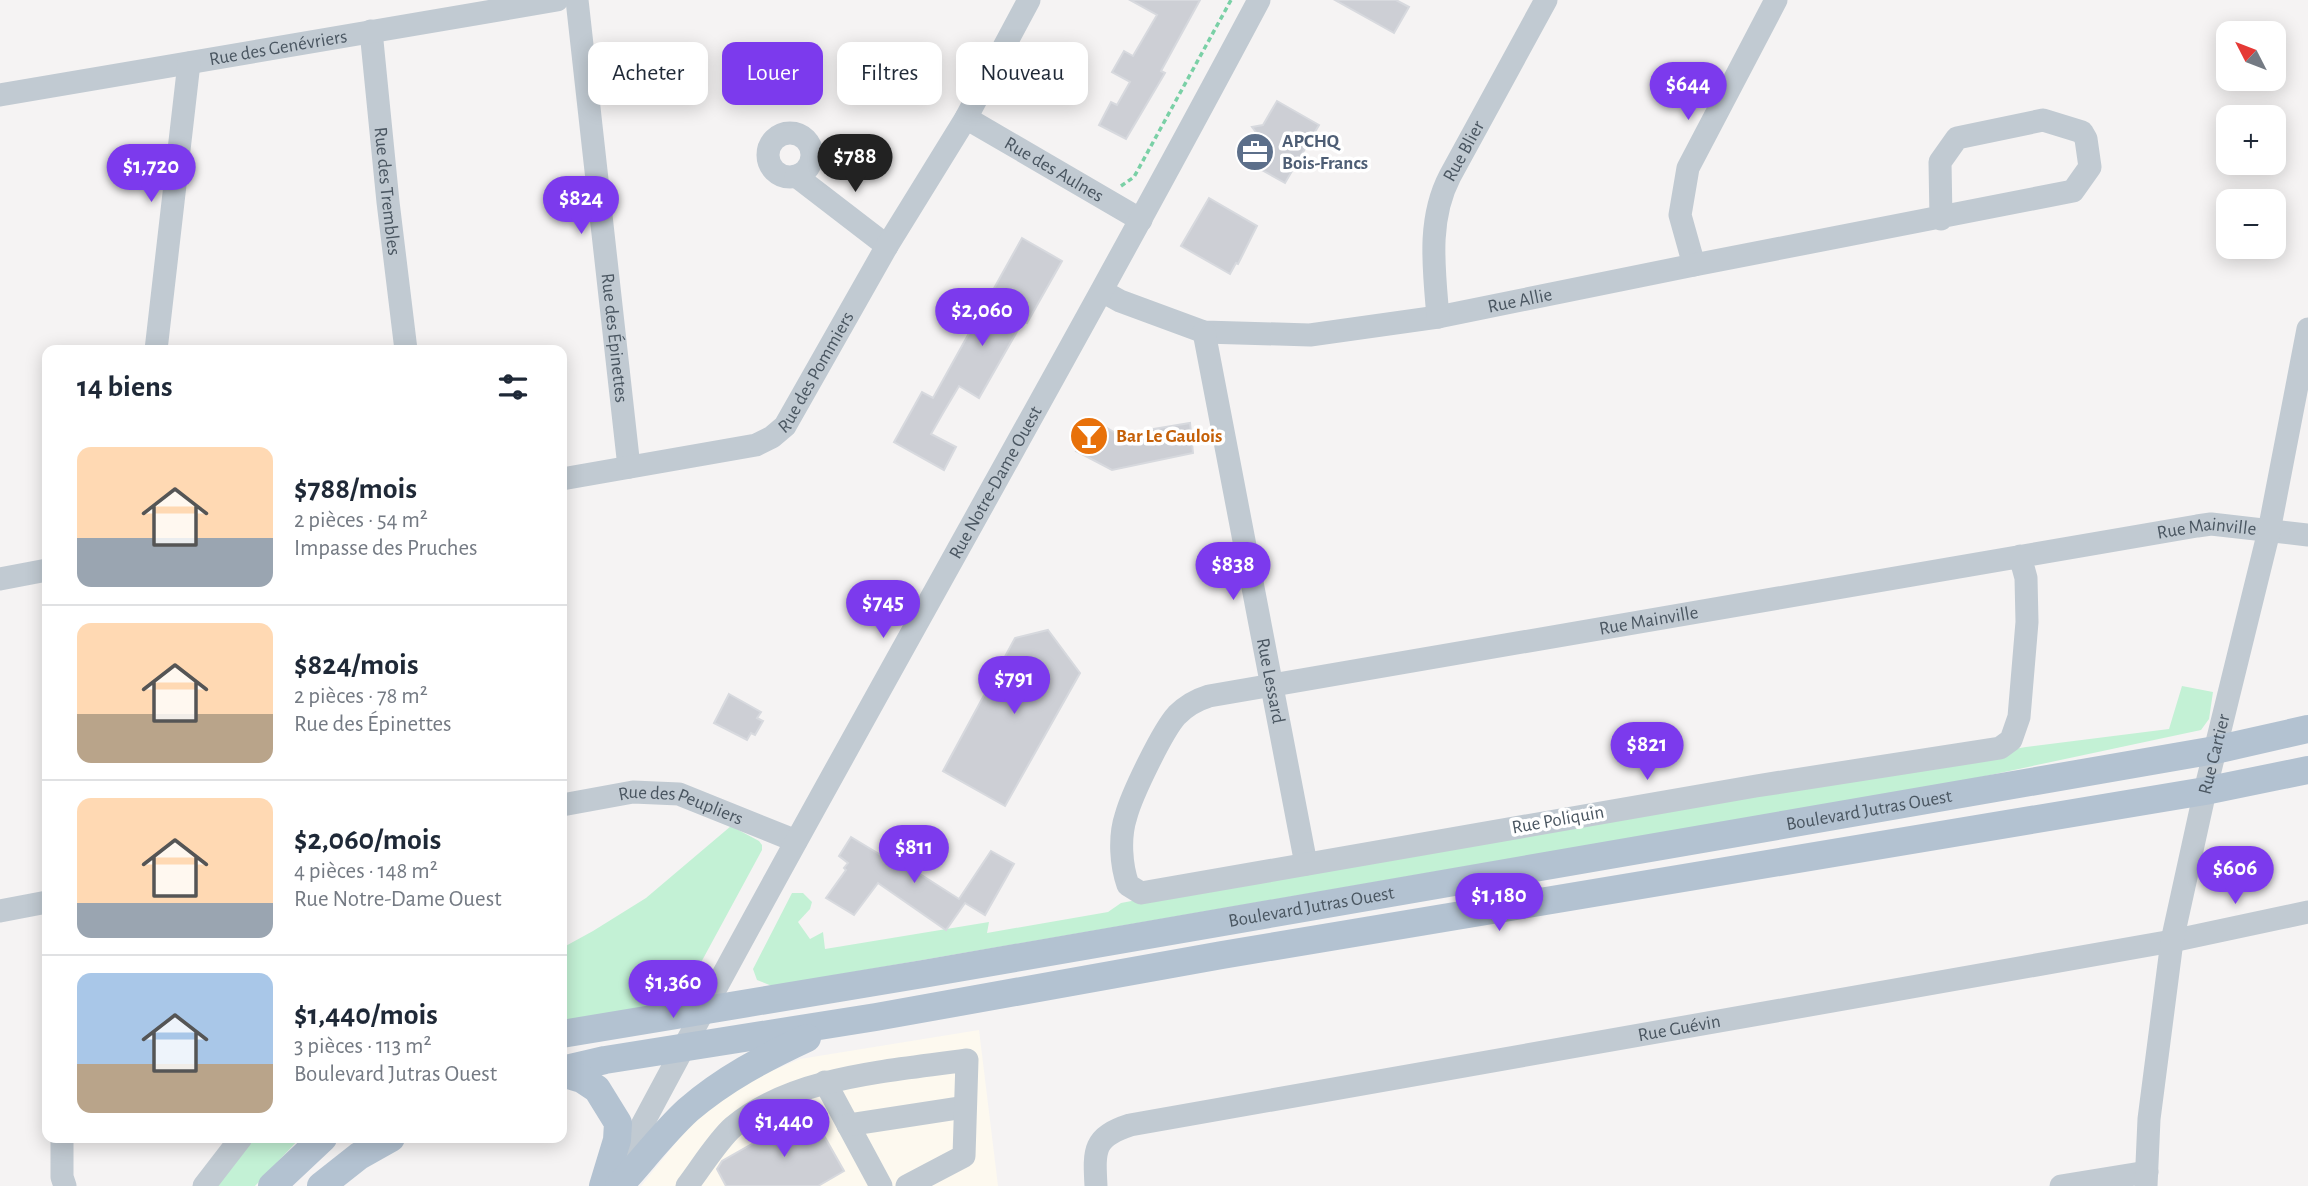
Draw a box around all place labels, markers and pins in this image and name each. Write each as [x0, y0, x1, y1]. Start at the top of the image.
pin: $644 [1647, 62, 1729, 122]
office icon: APCHQ Bois-Francs [1234, 131, 1276, 173]
place label: APCHQ Bois-Francs [1282, 132, 1368, 173]
pin: $788 [814, 134, 896, 194]
pin: $1,720 [94, 144, 208, 204]
pin: $824 [540, 176, 622, 236]
pin: $2,060 [925, 288, 1039, 348]
bar icon: Bar Le Gaulois [1068, 415, 1110, 457]
place label: Bar Le Gaulois [1116, 427, 1222, 446]
pin: $838 [1192, 542, 1274, 602]
pin: $745 [842, 580, 924, 640]
pin: $791 [973, 656, 1055, 716]
pin: $821 [1606, 722, 1688, 782]
pin: $811 [873, 826, 955, 885]
pin: $606 [2194, 846, 2276, 906]
pin: $1,180 [1442, 874, 1556, 933]
pin: $1,360 [616, 960, 730, 1020]
pin: $1,440 [727, 1100, 841, 1159]

